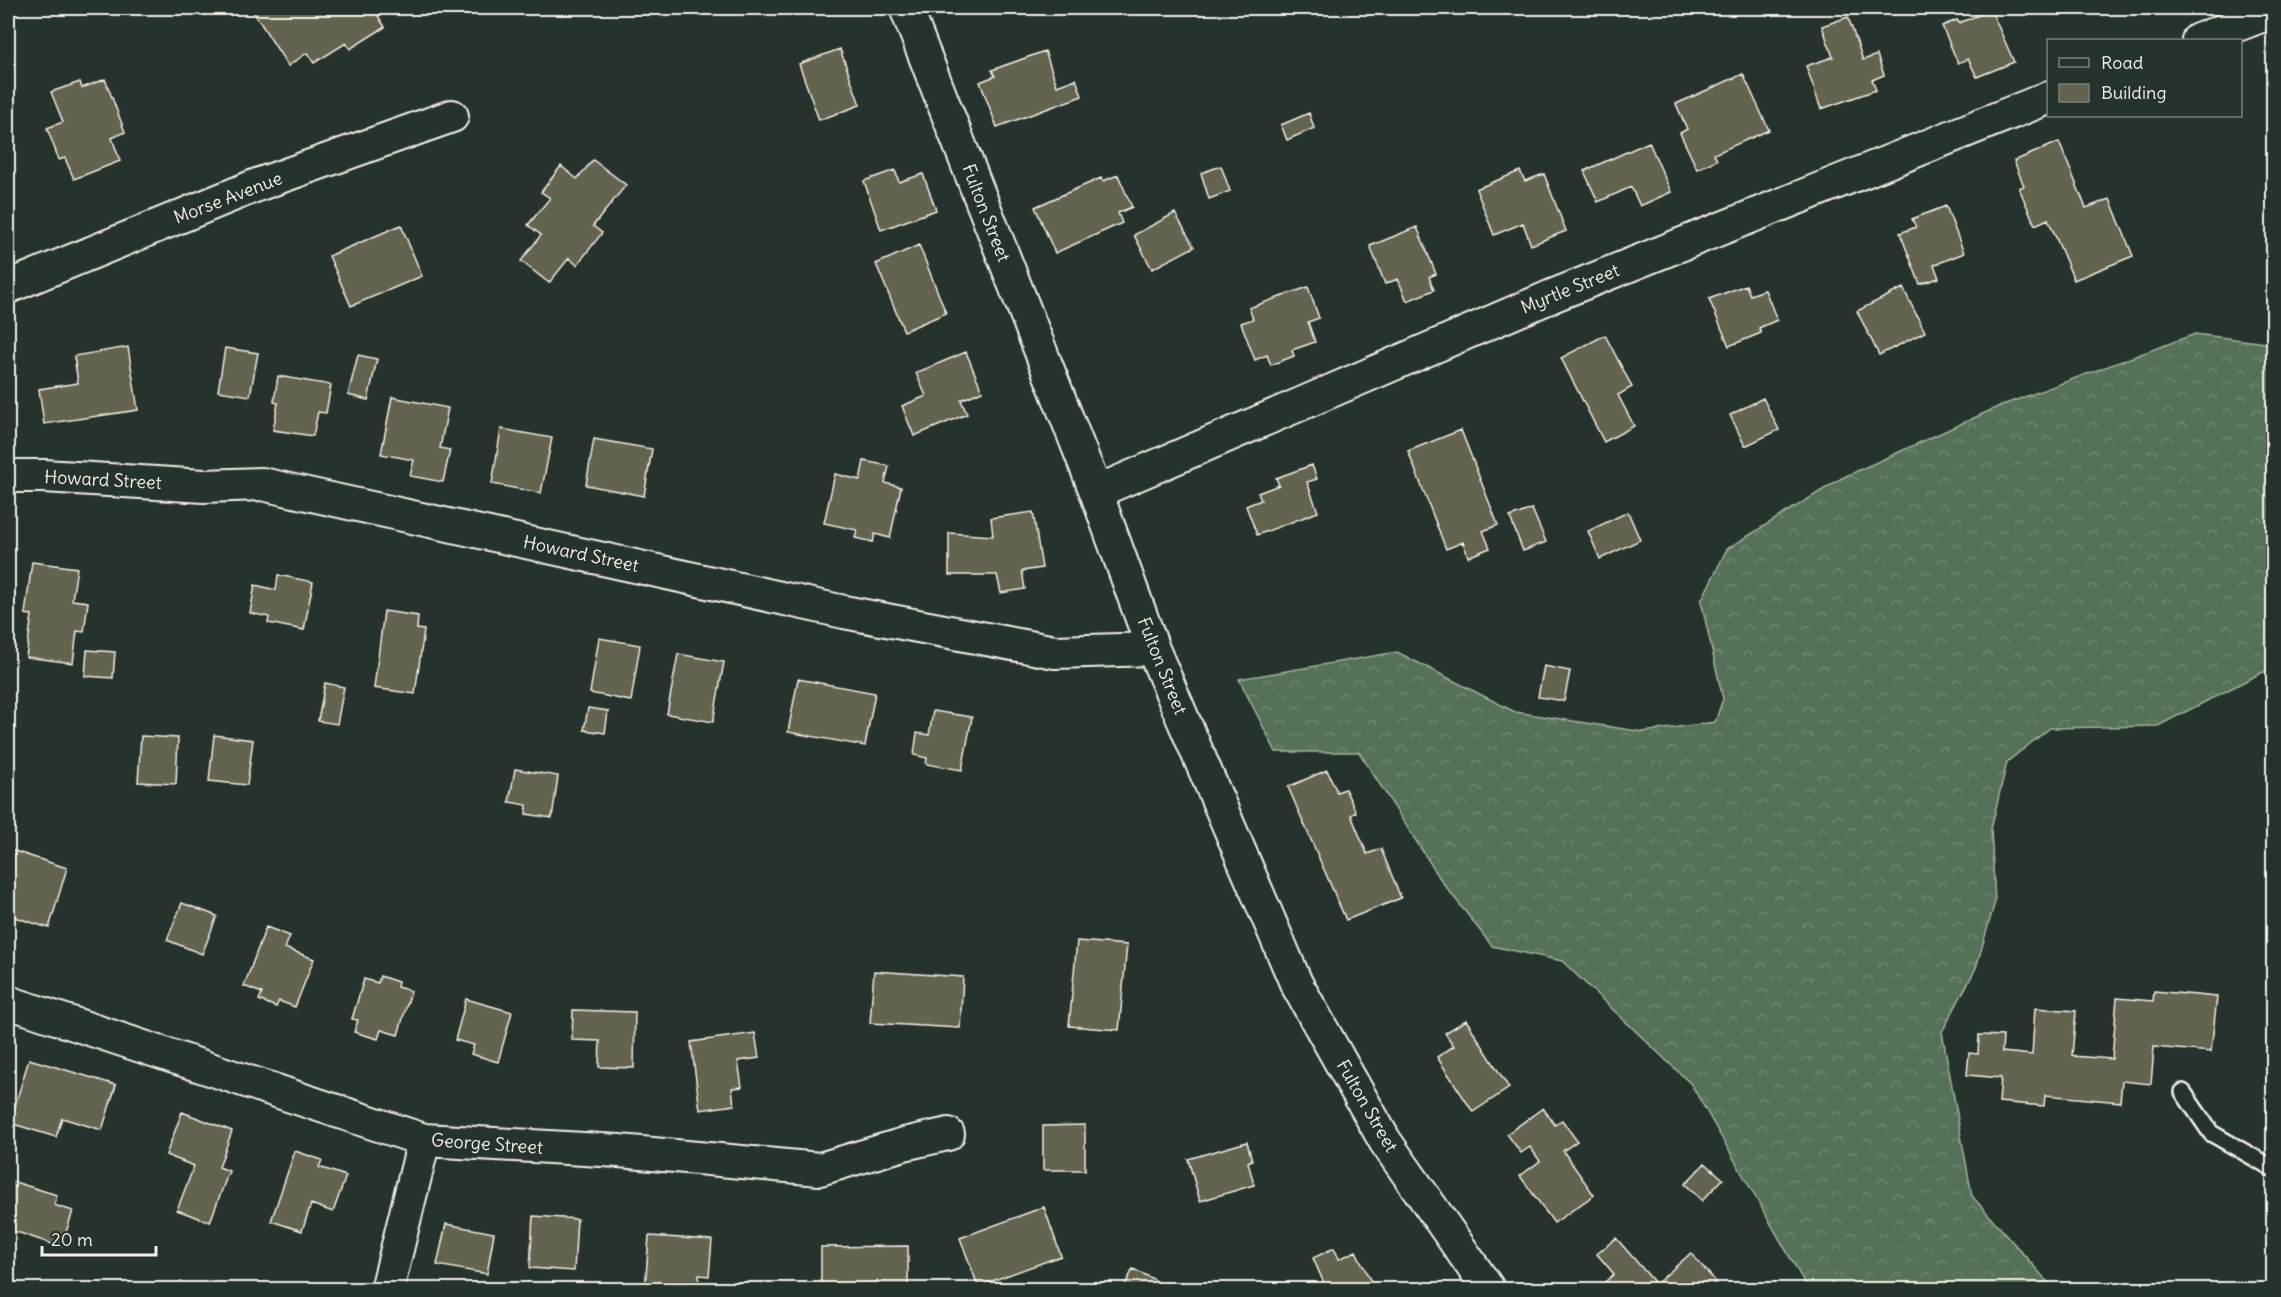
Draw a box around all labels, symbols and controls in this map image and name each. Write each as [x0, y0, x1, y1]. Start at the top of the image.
legend [2047, 39, 2242, 117]
text: Road [2101, 51, 2144, 74]
text: Building [2101, 81, 2166, 104]
street label: Fulton Street [957, 161, 1016, 265]
street label: Morse Avenue [170, 166, 285, 229]
street label: Myrtle Street [1517, 258, 1622, 319]
street label: Howard Street [44, 465, 162, 494]
street label: Howard Street [521, 530, 641, 577]
street label: Fulton Street [1133, 614, 1192, 718]
street label: Fulton Street [1332, 1055, 1403, 1156]
street label: George Street [430, 1128, 544, 1159]
scale bar [42, 1219, 156, 1257]
text: 20 m [51, 1228, 93, 1251]

